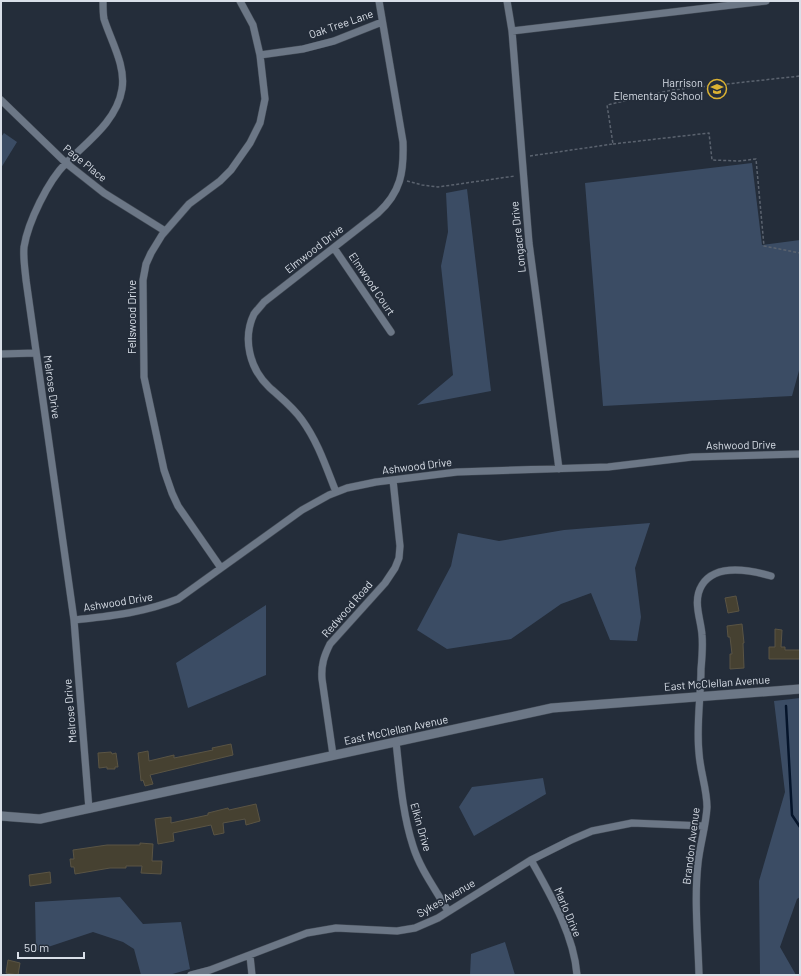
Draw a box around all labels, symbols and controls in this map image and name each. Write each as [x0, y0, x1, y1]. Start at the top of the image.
street label: Oak Tree Lane [307, 6, 375, 41]
place label: Harrison Elementary School [613, 76, 703, 102]
school or university icon: Harrison Elementary School [706, 78, 728, 100]
street label: Page Place [61, 141, 110, 184]
street label: Longacre Drive [507, 200, 528, 273]
street label: Elmwood Drive [282, 222, 346, 275]
street label: Elmwood Court [347, 250, 398, 318]
street label: Fellswood Drive [125, 280, 138, 354]
street label: Melrose Drive [42, 354, 63, 420]
street label: Ashwood Drive [706, 437, 776, 452]
street label: Ashwood Drive [381, 455, 453, 476]
street label: Redwood Road [318, 578, 375, 640]
street label: Ashwood Drive [82, 590, 154, 613]
street label: East McClellan Avenue [664, 672, 771, 693]
street label: Melrose Drive [60, 678, 79, 744]
street label: East McClellan Avenue [343, 712, 449, 747]
street label: Elkin Drive [408, 801, 435, 853]
street label: Brandon Avenue [679, 807, 702, 885]
street label: Sykes Avenue [414, 876, 477, 919]
street label: Marlo Drive [552, 885, 585, 939]
scale bar [18, 934, 84, 960]
text: 50 m [24, 940, 49, 954]

